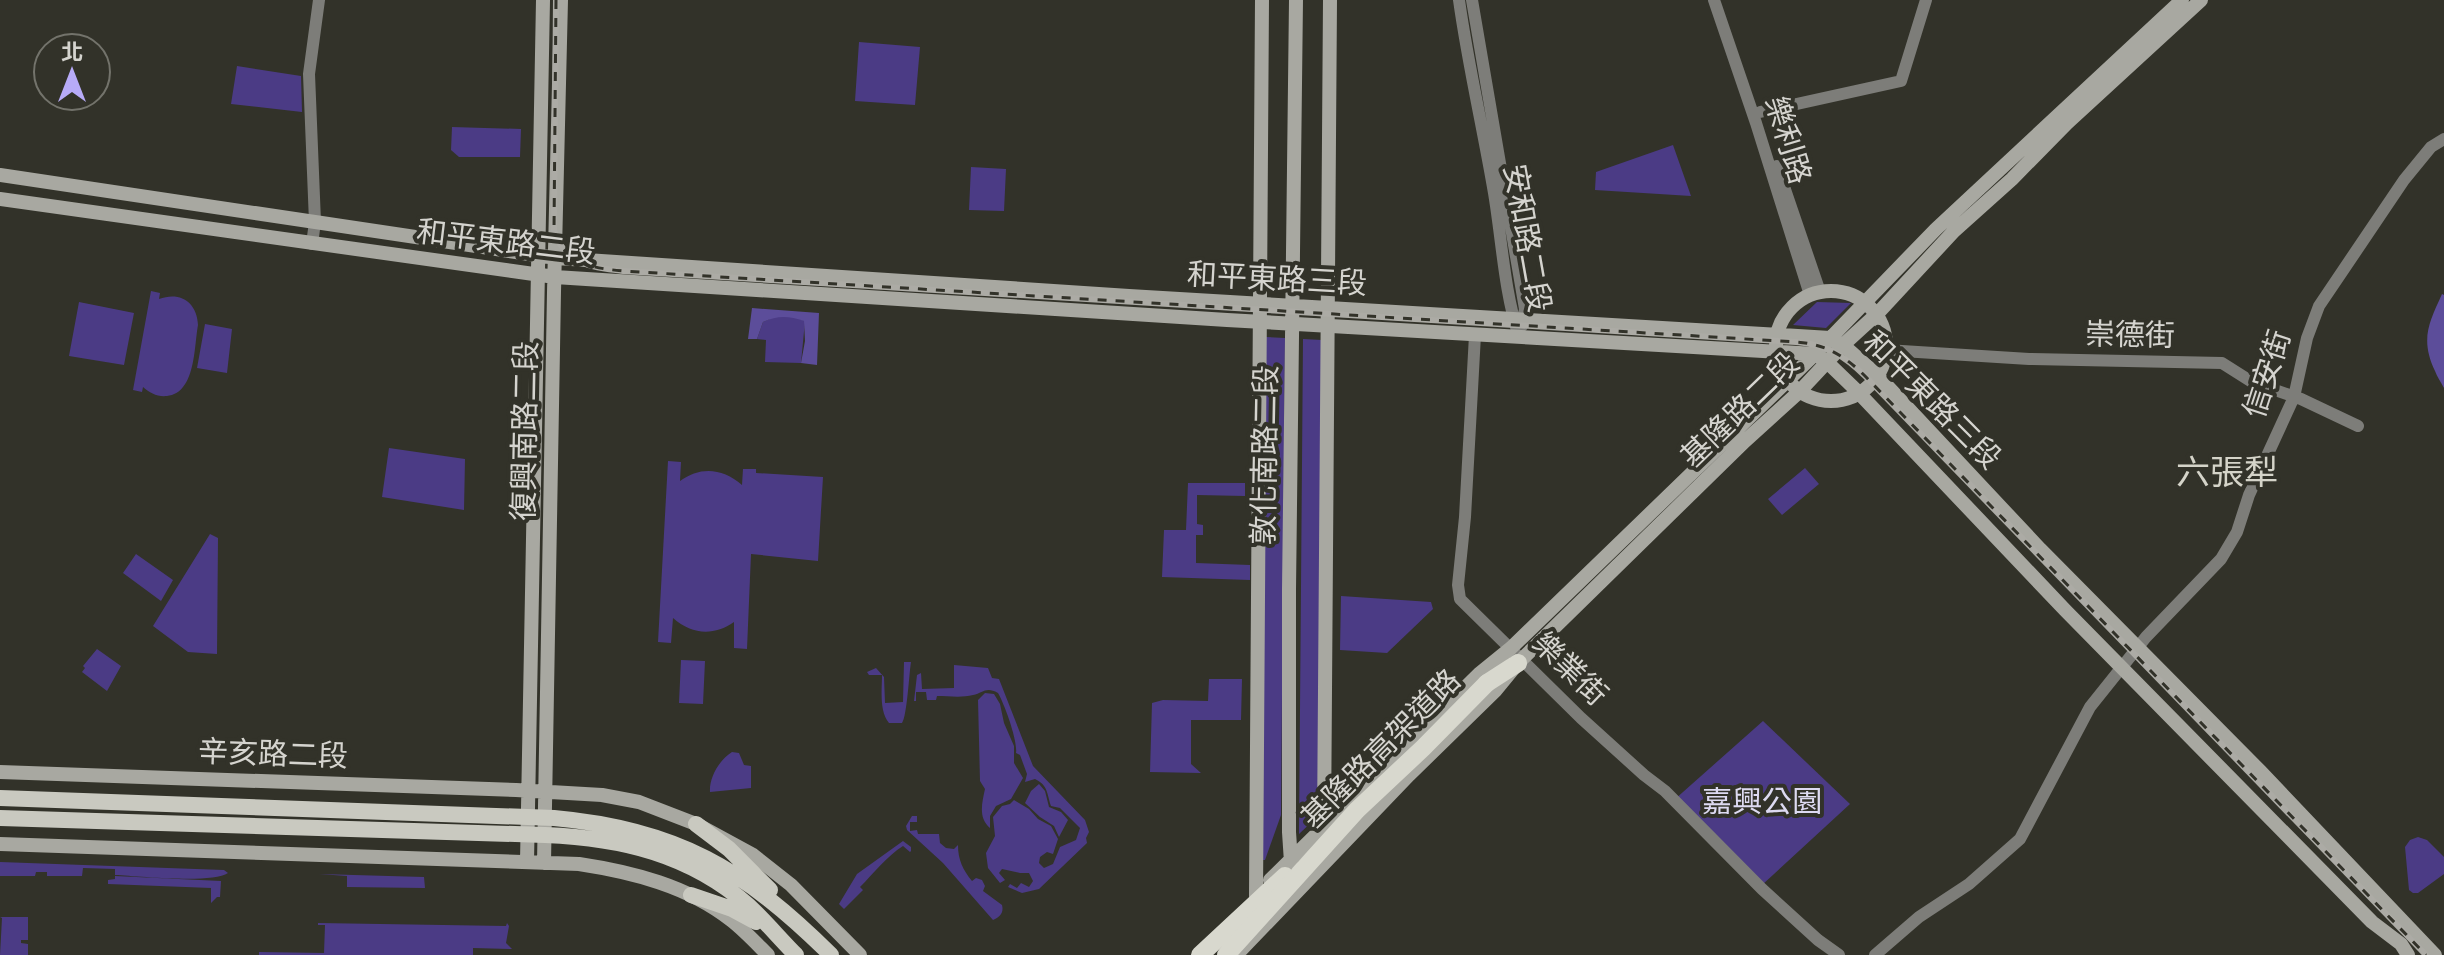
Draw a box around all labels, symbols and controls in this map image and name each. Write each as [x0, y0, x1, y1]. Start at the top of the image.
north arrow [32, 32, 112, 112]
text: 北 [61, 40, 83, 66]
street label: 樂利路 [1758, 92, 1818, 188]
street label: 安和路二段 [1496, 161, 1558, 315]
street label: 和平東路二段 [414, 213, 598, 271]
street label: 和平東路三段 [1186, 256, 1368, 302]
street label: 崇德街 [2085, 316, 2175, 354]
street label: 和平東路三段 [1856, 324, 2008, 476]
street label: 信安街 [2236, 326, 2298, 422]
street label: 復興南路二段 [505, 341, 545, 521]
street label: 基隆路二段 [1674, 345, 1806, 475]
street label: 敦化南路二段 [1245, 365, 1285, 545]
district label: 六張犁 [2176, 453, 2278, 493]
street label: 樂業街 [1525, 625, 1615, 713]
street label: 基隆路高架道路 [1294, 662, 1468, 836]
street label: 辛亥路二段 [197, 733, 349, 775]
park label: 嘉興公園 [1702, 784, 1822, 820]

